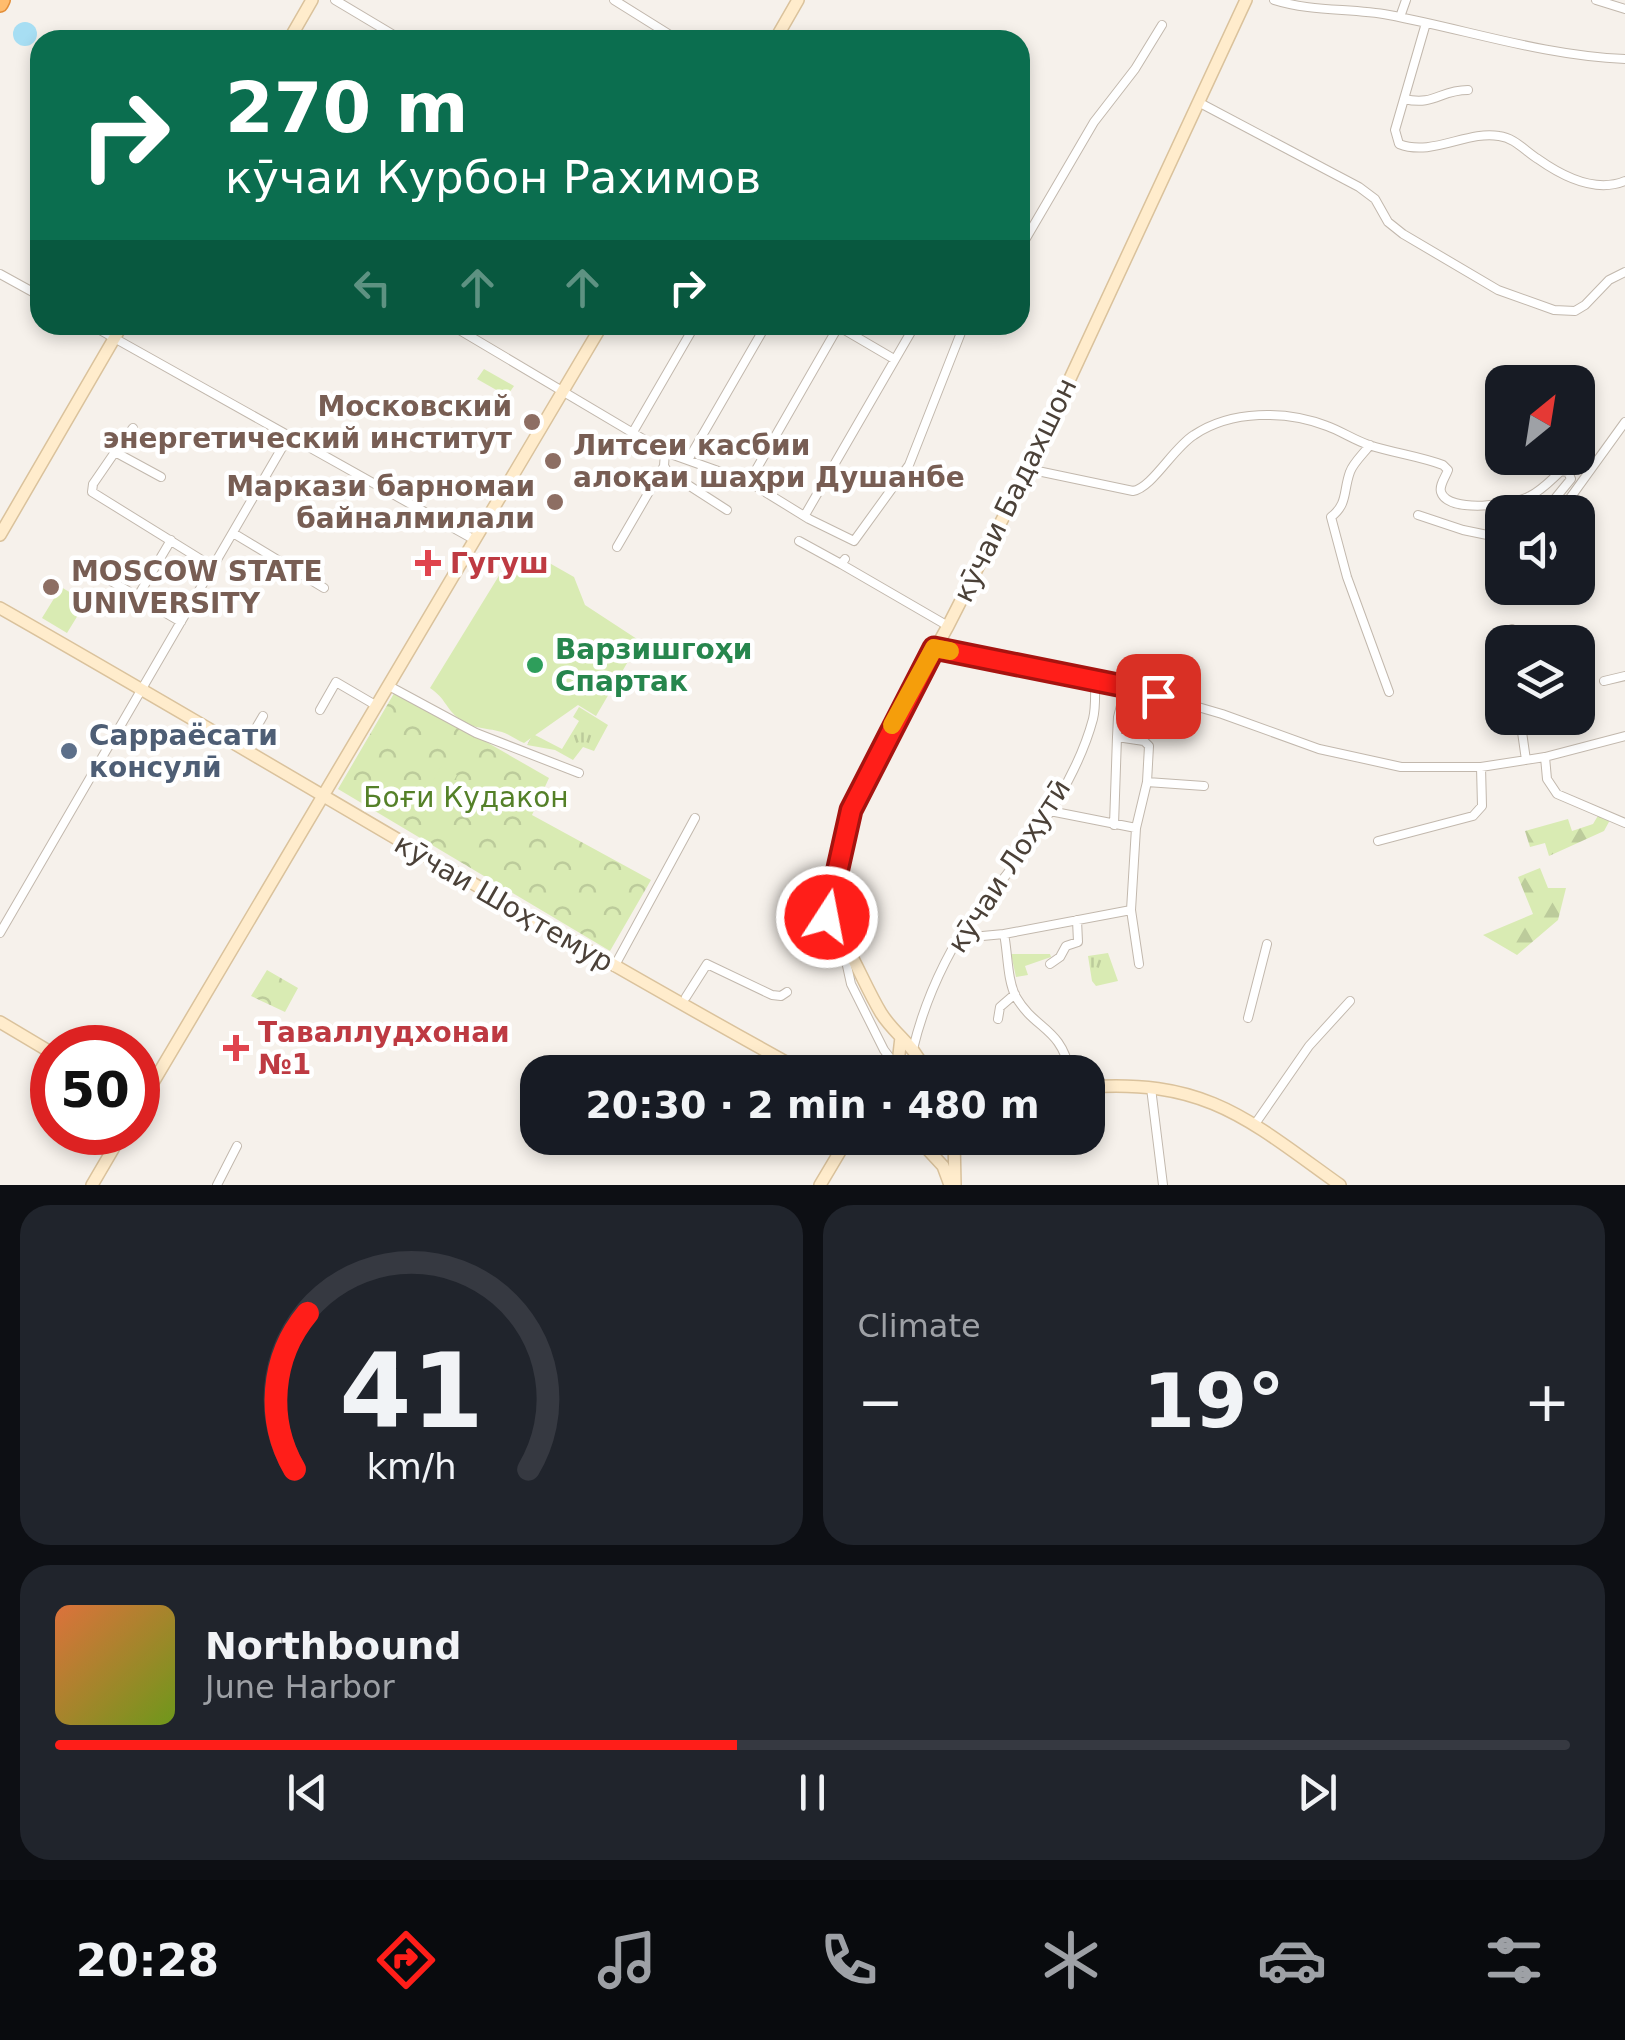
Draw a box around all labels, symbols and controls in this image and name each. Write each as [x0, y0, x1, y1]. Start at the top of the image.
text: 270 m [225, 67, 468, 149]
icon: right [60, 70, 190, 200]
text: кӯчаи Курбон Рахимов [225, 151, 761, 204]
icon: left [345, 260, 400, 315]
icon: ahead [450, 260, 505, 315]
icon: ahead [555, 260, 610, 315]
icon: right [660, 260, 715, 315]
north arrow [1485, 365, 1595, 475]
map controls [1485, 365, 1595, 735]
street label: кӯчаи Бадахшон [947, 373, 1083, 607]
place label: Московский энергетический институт [103, 390, 513, 455]
marker: Московский энергетический институт [521, 411, 543, 433]
place label: Литсеи касбии алоқаи шаҳри Душанбе [573, 429, 965, 494]
marker: Литсеи касбии алоқаи шаҳри Душанбе [542, 450, 564, 472]
place label: Маркази барномаи байналмилали [226, 470, 535, 535]
marker: Маркази барномаи байналмилали [544, 491, 566, 513]
button: sound [1485, 495, 1595, 605]
place label: Гугуш [450, 547, 549, 580]
marker: Гугуш [415, 550, 441, 576]
place label: MOSCOW STATE UNIVERSITY [71, 555, 323, 620]
marker: MOSCOW STATE UNIVERSITY [40, 576, 62, 598]
button: layers [1485, 625, 1595, 735]
place label: Варзишгоҳи Спартак [555, 633, 752, 698]
marker: Варзишгоҳи Спартак [524, 654, 546, 676]
pin [1116, 654, 1201, 739]
icon: arrive [1131, 669, 1186, 724]
place label: Сарраёсати консулӣ [89, 719, 278, 784]
marker: Сарраёсати консулӣ [58, 740, 80, 762]
street label: кӯчаи Лоҳутӣ [941, 773, 1077, 959]
park label: Боғи Кудакон [363, 781, 569, 814]
street label: кӯчаи Шоҳтемур [389, 827, 619, 979]
position arrow [775, 865, 879, 969]
place label: Таваллудхонаи №1 [258, 1016, 510, 1081]
speed limit sign: 50 [30, 1025, 160, 1155]
marker: Таваллудхонаи №1 [223, 1035, 249, 1061]
text: 20:30 · 2 min · 480 m [585, 1083, 1040, 1127]
text: Climate [858, 1307, 981, 1345]
text: 41 [339, 1330, 484, 1452]
text: 19° [1143, 1357, 1285, 1445]
text: − [858, 1370, 904, 1434]
text: + [1524, 1370, 1570, 1434]
text: km/h [366, 1446, 456, 1487]
text: Northbound [205, 1624, 461, 1668]
text: June Harbor [205, 1668, 395, 1706]
icon: previous [280, 1765, 335, 1820]
icon: pause [785, 1765, 840, 1820]
icon: next [1290, 1765, 1345, 1820]
icon: directions [371, 1925, 441, 1995]
icon: music [592, 1925, 662, 1995]
icon: phone [814, 1925, 884, 1995]
icon: climate [1036, 1925, 1106, 1995]
icon: car [1257, 1925, 1327, 1995]
icon: filters [1479, 1925, 1549, 1995]
text: 20:28 [76, 1934, 219, 1987]

